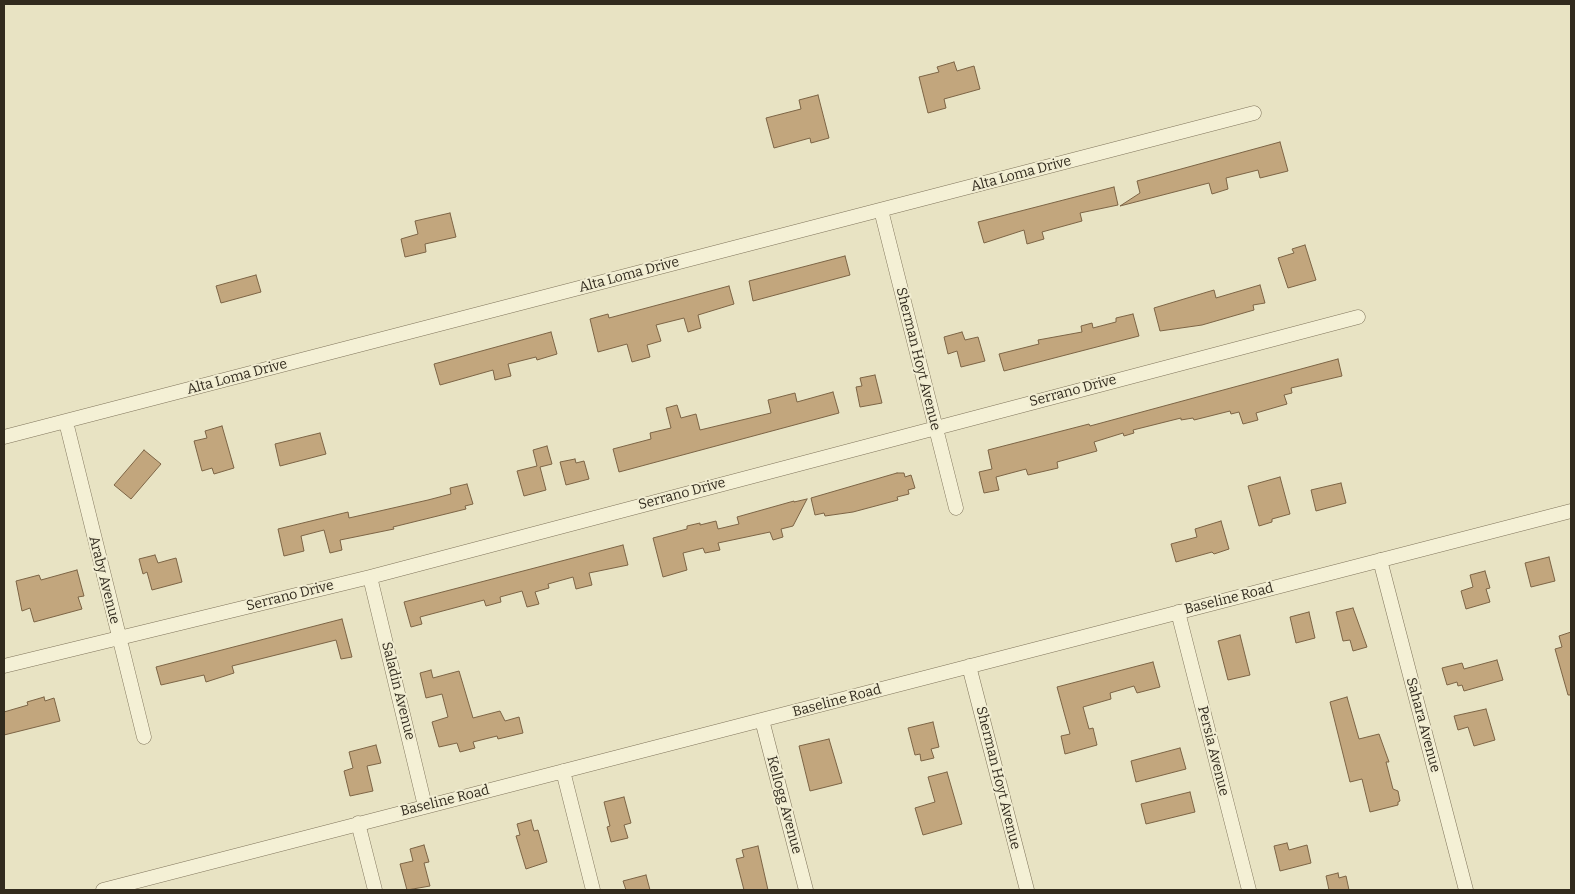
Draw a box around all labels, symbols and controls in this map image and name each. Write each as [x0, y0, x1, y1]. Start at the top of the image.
street label: Alta Loma Drive [969, 153, 1073, 195]
street label: Alta Loma Drive [577, 254, 681, 296]
street label: Sherman Hoyt Avenue [892, 286, 944, 432]
street label: Alta Loma Drive [185, 356, 289, 398]
street label: Serrano Drive [1028, 371, 1118, 411]
street label: Serrano Drive [637, 474, 727, 514]
street label: Araby Avenue [85, 534, 123, 626]
street label: Serrano Drive [245, 577, 335, 615]
street label: Baseline Road [1183, 580, 1275, 618]
street label: Saladin Avenue [378, 640, 418, 742]
street label: Sahara Avenue [1402, 676, 1444, 774]
street label: Baseline Road [791, 681, 883, 721]
street label: Persia Avenue [1194, 704, 1232, 798]
street label: Sherman Hoyt Avenue [972, 705, 1024, 851]
street label: Kellogg Avenue [763, 754, 805, 856]
street label: Baseline Road [399, 782, 491, 820]

